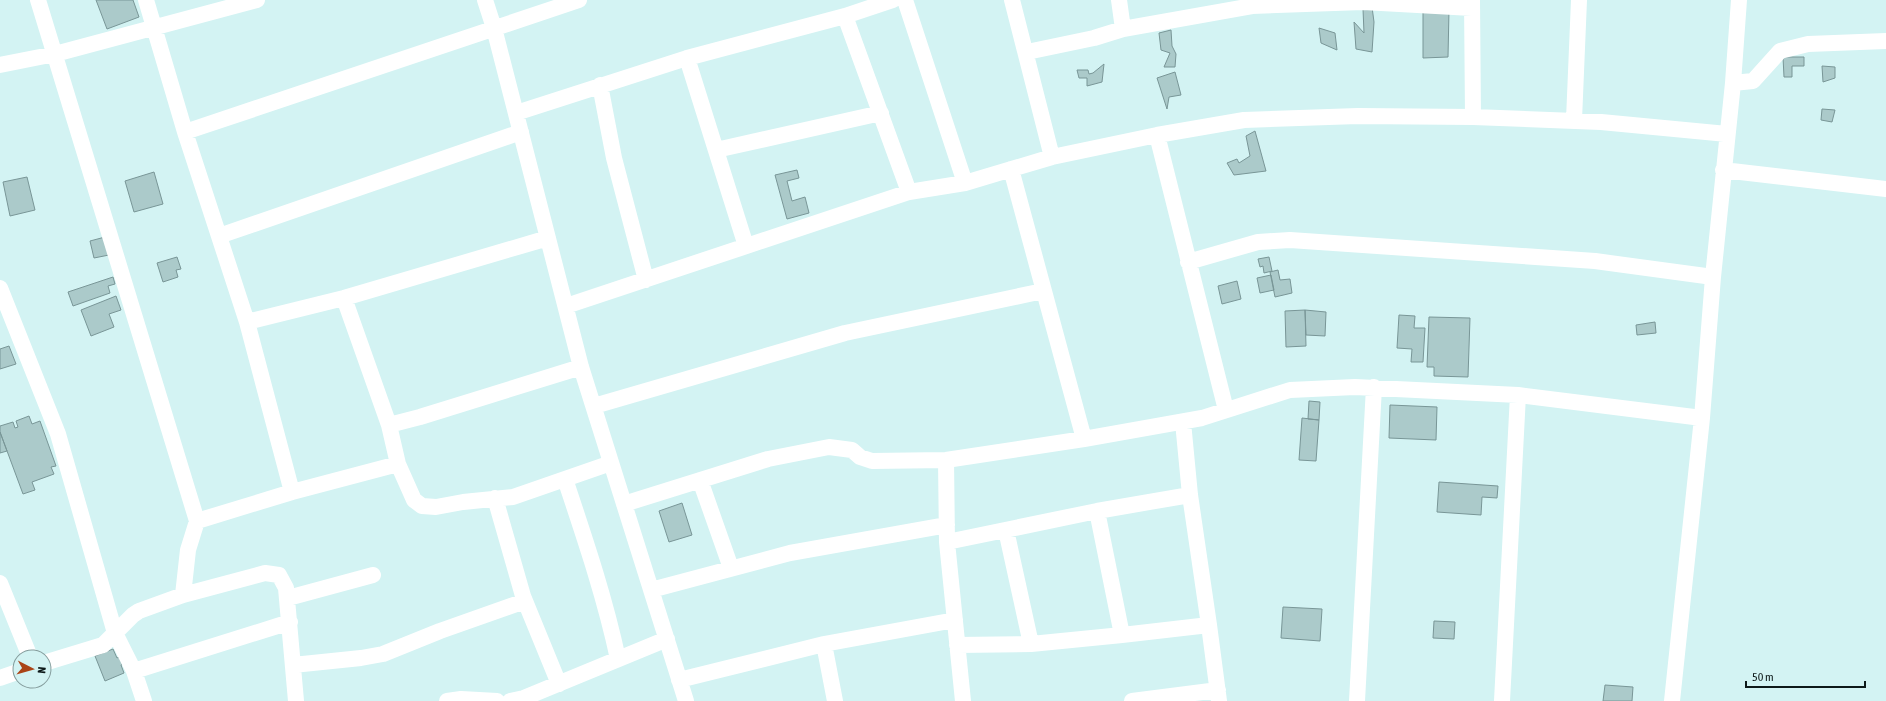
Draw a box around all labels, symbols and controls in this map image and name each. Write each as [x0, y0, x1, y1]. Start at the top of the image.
north arrow [12, 649, 52, 689]
scale bar [1746, 663, 1865, 689]
text: N [36, 666, 48, 674]
text: 50 m [1752, 670, 1774, 684]

